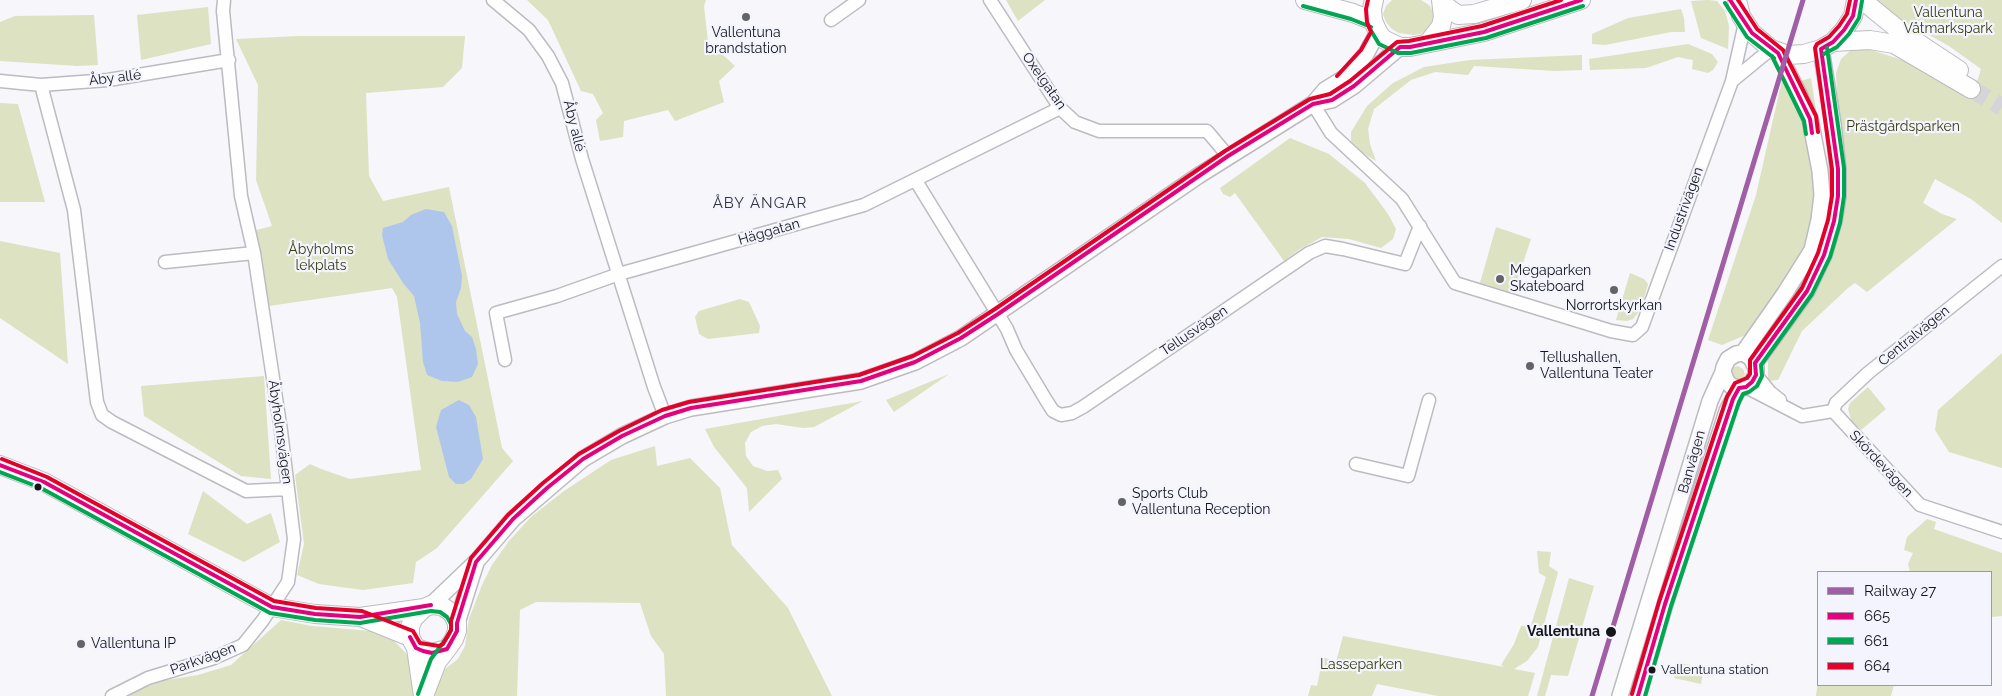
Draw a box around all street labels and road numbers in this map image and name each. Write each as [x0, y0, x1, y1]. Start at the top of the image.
street label: Oxelgatan [1018, 49, 1070, 113]
street label: Åby allé [88, 66, 142, 90]
street label: Åby allé [560, 99, 588, 153]
street label: Industrivägen [1661, 165, 1707, 253]
street label: Häggatan [736, 215, 802, 249]
street label: Tellusvägen [1157, 302, 1231, 360]
street label: Centralvägen [1875, 302, 1953, 370]
street label: Åbyholmsvägen [264, 379, 296, 485]
street label: Skördevägen [1846, 427, 1916, 501]
street label: Banvägen [1675, 428, 1709, 496]
street label: Parkvägen [168, 639, 238, 679]

